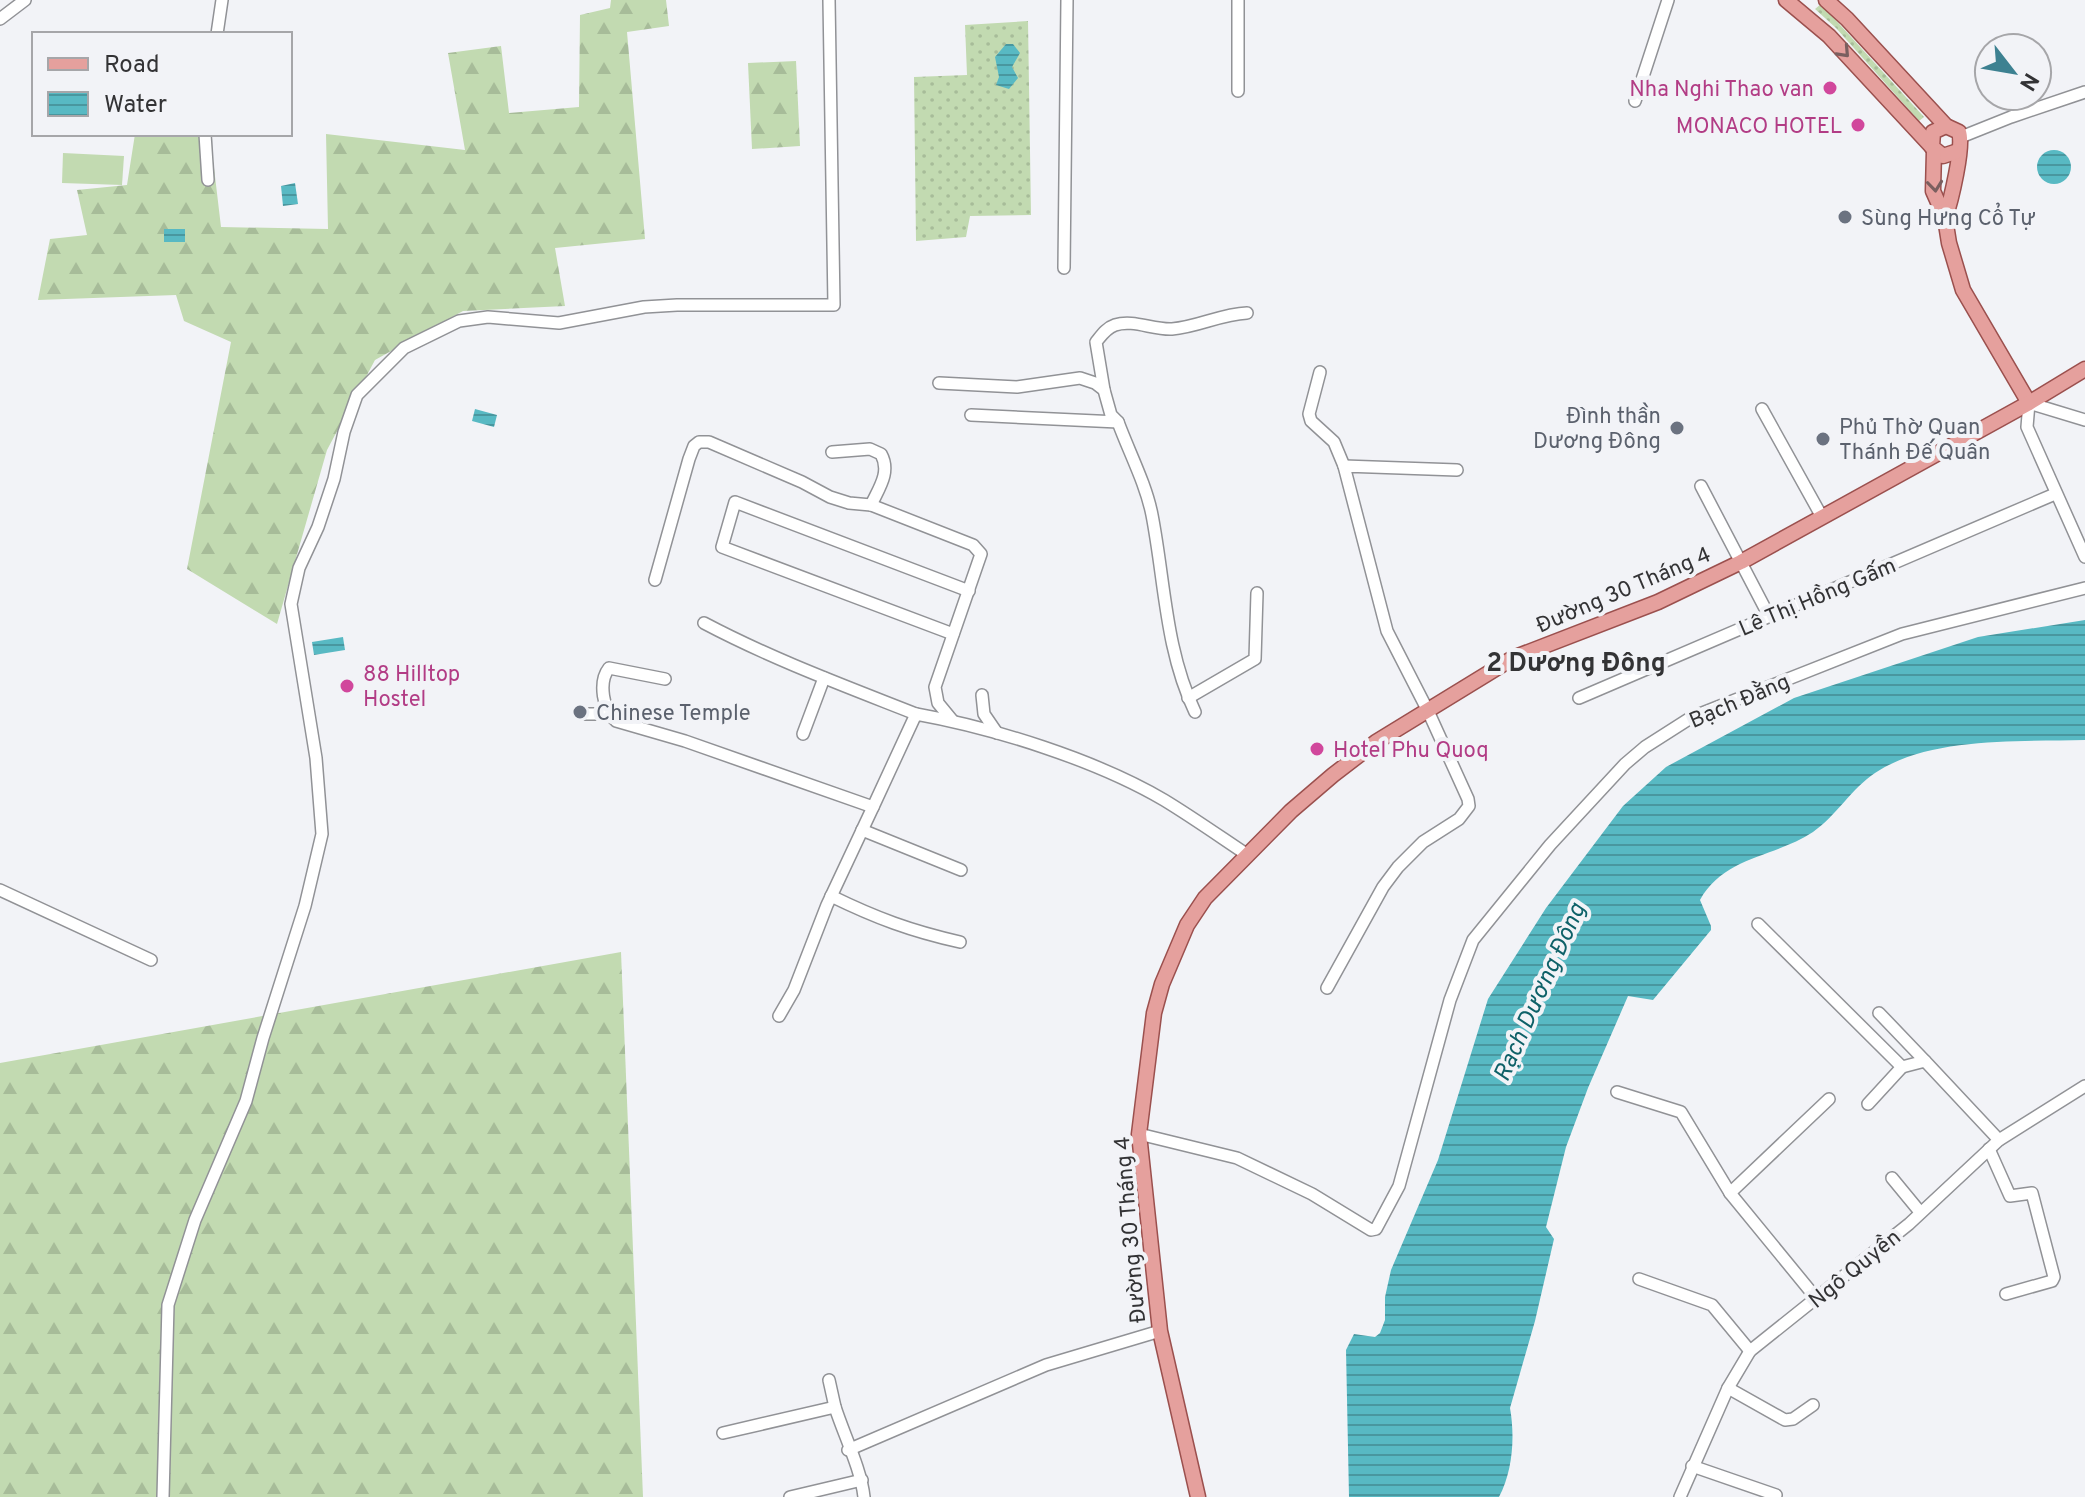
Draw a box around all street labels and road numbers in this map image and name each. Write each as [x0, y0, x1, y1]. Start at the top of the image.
street label: Đường 30 Tháng 4 [1532, 542, 1715, 640]
street label: Lê Thị Hồng Gấm [1735, 551, 1901, 644]
street label: Bạch Đằng [1684, 666, 1794, 736]
street label: Đường 30 Tháng 4 [1110, 1135, 1153, 1324]
street label: Ngô Quyền [1803, 1223, 1907, 1315]

